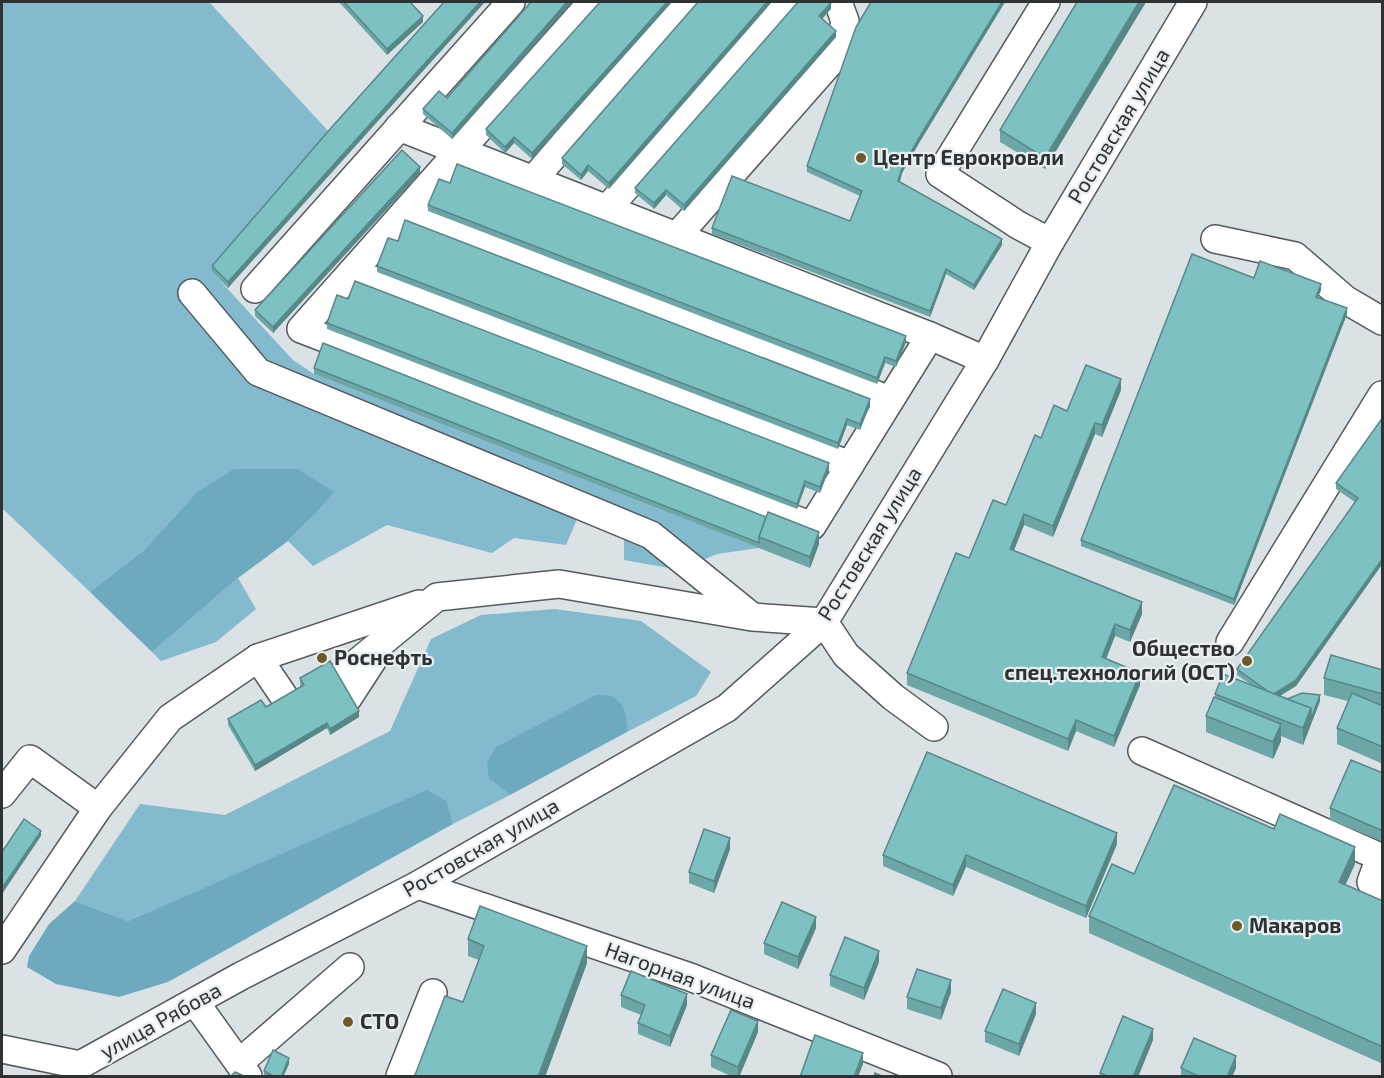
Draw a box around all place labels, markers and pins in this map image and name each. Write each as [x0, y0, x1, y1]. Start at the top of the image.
place label: Центр Еврокровли [873, 144, 1064, 169]
marker: Центр Еврокровли [854, 151, 868, 165]
place label: Общество спец.технологий (ОСТ) [1004, 635, 1235, 684]
place label: Роснефть [334, 644, 433, 669]
marker: Роснефть [315, 651, 329, 665]
marker: Общество спец.технологий (ОСТ) [1240, 654, 1254, 668]
place label: Макаров [1249, 912, 1341, 937]
marker: Макаров [1230, 919, 1244, 933]
place label: СТО [360, 1008, 399, 1033]
marker: СТО [341, 1015, 355, 1029]

